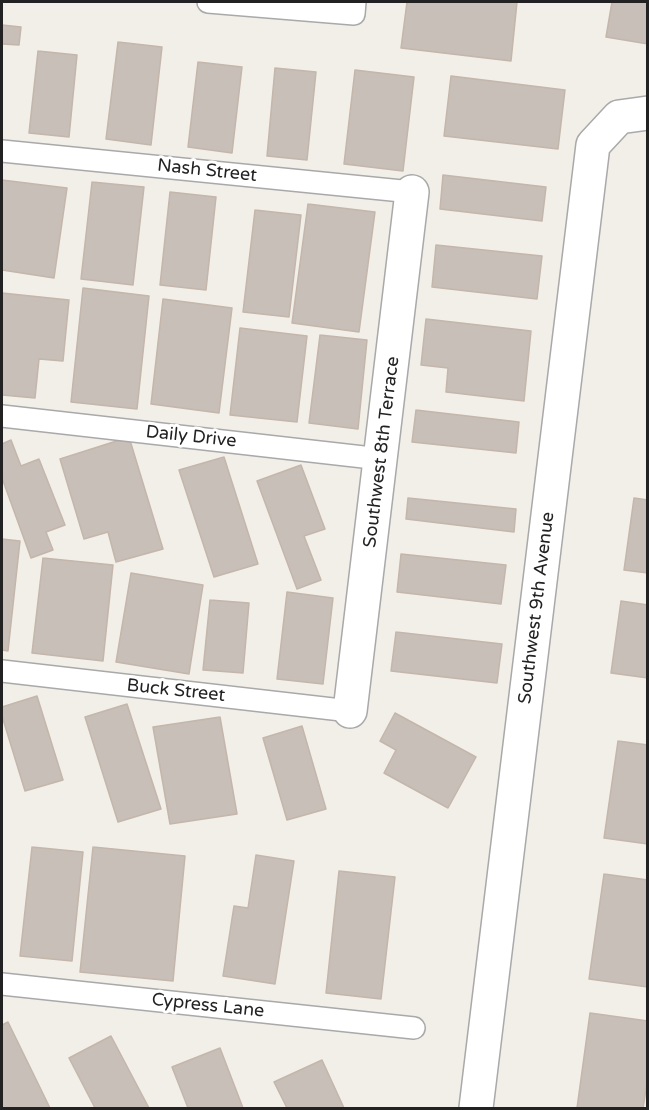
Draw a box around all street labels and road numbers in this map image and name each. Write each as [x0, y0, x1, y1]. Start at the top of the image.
street label: Nash Street [156, 155, 258, 187]
street label: Southwest 8th Terrace [360, 355, 404, 549]
street label: Daily Drive [145, 421, 237, 453]
street label: Southwest 9th Avenue [514, 511, 560, 705]
street label: Buck Street [126, 675, 226, 707]
street label: Cypress Lane [151, 989, 265, 1023]

